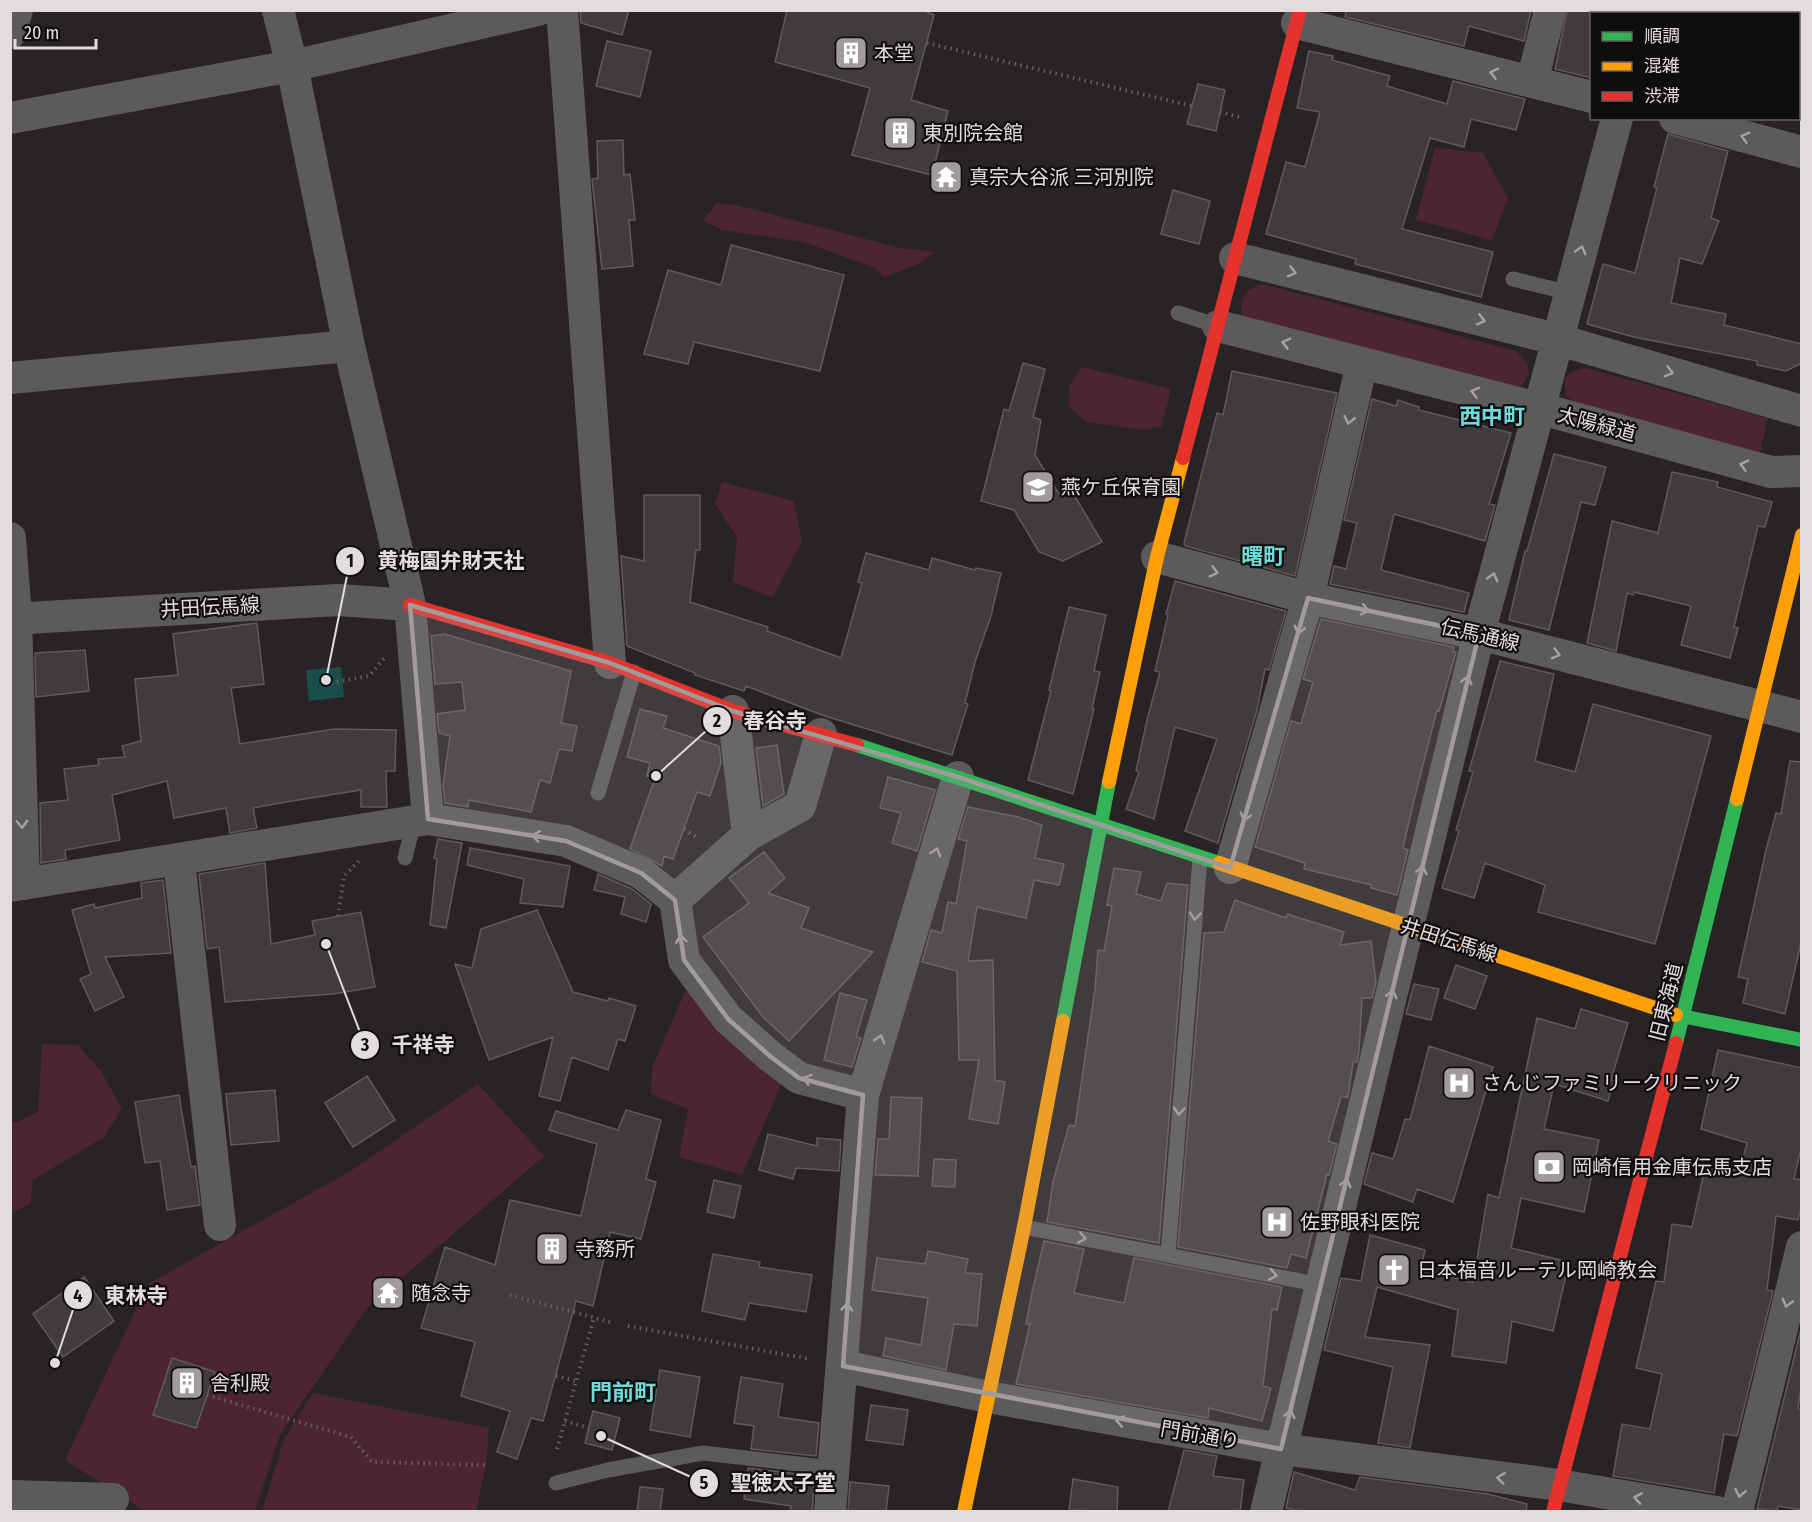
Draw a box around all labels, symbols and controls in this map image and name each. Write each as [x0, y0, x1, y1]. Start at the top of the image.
scale bar [15, 12, 96, 50]
legend [1590, 12, 1800, 120]
text: 20 m [24, 22, 59, 44]
text: 順調 [1644, 25, 1680, 47]
building icon: 本堂 [833, 35, 869, 71]
place label: 本堂 [874, 41, 914, 65]
text: 混雑 [1644, 55, 1680, 77]
one-way arrow [1489, 67, 1499, 80]
text: 渋滞 [1644, 85, 1680, 107]
building icon: 東別院会館 [882, 115, 918, 151]
place label: 東別院会館 [923, 121, 1023, 145]
one-way arrow [1740, 131, 1750, 144]
temple icon: 真宗大谷派 三河別院 [928, 159, 964, 195]
place label: 真宗大谷派 三河別院 [969, 165, 1154, 189]
one-way arrow [1574, 245, 1586, 256]
one-way arrow [1286, 265, 1296, 278]
one-way arrow [1475, 313, 1485, 326]
one-way arrow [1281, 338, 1292, 350]
one-way arrow [1663, 365, 1673, 377]
one-way arrow [1470, 386, 1480, 399]
street label: 太陽緑道 [1555, 402, 1639, 446]
district label: 西中町 [1459, 403, 1525, 430]
one-way arrow [1343, 414, 1356, 424]
one-way arrow [1739, 460, 1750, 472]
school or university icon: 燕ケ丘保育園 [1020, 469, 1056, 505]
place label: 燕ケ丘保育園 [1061, 475, 1181, 499]
callout: 黄梅園弁財天社 [335, 542, 536, 581]
district label: 曙町 [1241, 543, 1285, 570]
text: 黄梅園弁財天社 [378, 548, 525, 574]
text: 1 [346, 550, 354, 572]
one-way arrow [1209, 565, 1219, 578]
one-way arrow [1486, 572, 1499, 582]
street label: 井田伝馬線 [159, 592, 261, 622]
one-way arrow [1360, 602, 1370, 615]
street label: 伝馬通線 [1438, 614, 1522, 656]
one-way arrow [1293, 625, 1306, 635]
one-way arrow [1550, 646, 1560, 659]
one-way arrow [1460, 675, 1473, 685]
callout: 春谷寺 [702, 701, 819, 740]
text: 春谷寺 [744, 708, 807, 734]
text: 2 [712, 710, 721, 732]
one-way arrow [1240, 811, 1252, 822]
one-way arrow [16, 819, 28, 828]
one-way arrow [531, 831, 540, 843]
one-way arrow [929, 847, 941, 858]
one-way arrow [1414, 865, 1427, 875]
one-way arrow [1189, 912, 1202, 921]
street label: 井田伝馬線 [1398, 913, 1500, 967]
one-way arrow [675, 934, 687, 944]
street label: 旧東海道 [1645, 960, 1687, 1044]
one-way arrow [1384, 989, 1397, 999]
callout: 千祥寺 [350, 1025, 467, 1064]
text: 千祥寺 [392, 1032, 455, 1058]
text: 3 [360, 1034, 370, 1056]
one-way arrow [873, 1034, 885, 1045]
hospital icon: さんじファミリークリニック [1441, 1065, 1477, 1101]
place label: さんじファミリークリニック [1482, 1071, 1742, 1095]
one-way arrow [802, 1074, 813, 1086]
one-way arrow [1173, 1106, 1186, 1115]
bank icon: 岡崎信用金庫伝馬支店 [1531, 1149, 1567, 1185]
place label: 岡崎信用金庫伝馬支店 [1572, 1155, 1772, 1179]
one-way arrow [1338, 1179, 1351, 1189]
hospital icon: 佐野眼科医院 [1259, 1204, 1295, 1240]
place label: 佐野眼科医院 [1300, 1210, 1420, 1234]
building icon: 寺務所 [534, 1231, 570, 1267]
one-way arrow [1076, 1231, 1086, 1244]
place label: 寺務所 [575, 1237, 635, 1261]
church icon: 日本福音ルーテル岡崎教会 [1376, 1252, 1412, 1288]
place label: 日本福音ルーテル岡崎教会 [1417, 1258, 1657, 1282]
one-way arrow [1268, 1268, 1278, 1281]
temple icon: 随念寺 [370, 1275, 406, 1311]
callout: 東林寺 [63, 1276, 180, 1315]
place label: 随念寺 [411, 1281, 471, 1305]
text: 東林寺 [105, 1283, 168, 1309]
text: 4 [73, 1285, 83, 1307]
one-way arrow [1781, 1298, 1794, 1308]
one-way arrow [841, 1303, 854, 1312]
building icon: 舎利殿 [169, 1365, 205, 1401]
place label: 舎利殿 [210, 1371, 270, 1395]
district label: 門前町 [590, 1379, 656, 1406]
one-way arrow [1282, 1409, 1295, 1419]
one-way arrow [1116, 1415, 1125, 1427]
street label: 門前通り [1159, 1416, 1241, 1454]
callout: 聖徳太子堂 [689, 1463, 848, 1502]
text: 聖徳太子堂 [731, 1470, 836, 1496]
text: 5 [700, 1472, 709, 1494]
one-way arrow [1497, 1472, 1506, 1484]
one-way arrow [1734, 1487, 1747, 1497]
one-way arrow [1634, 1493, 1643, 1505]

